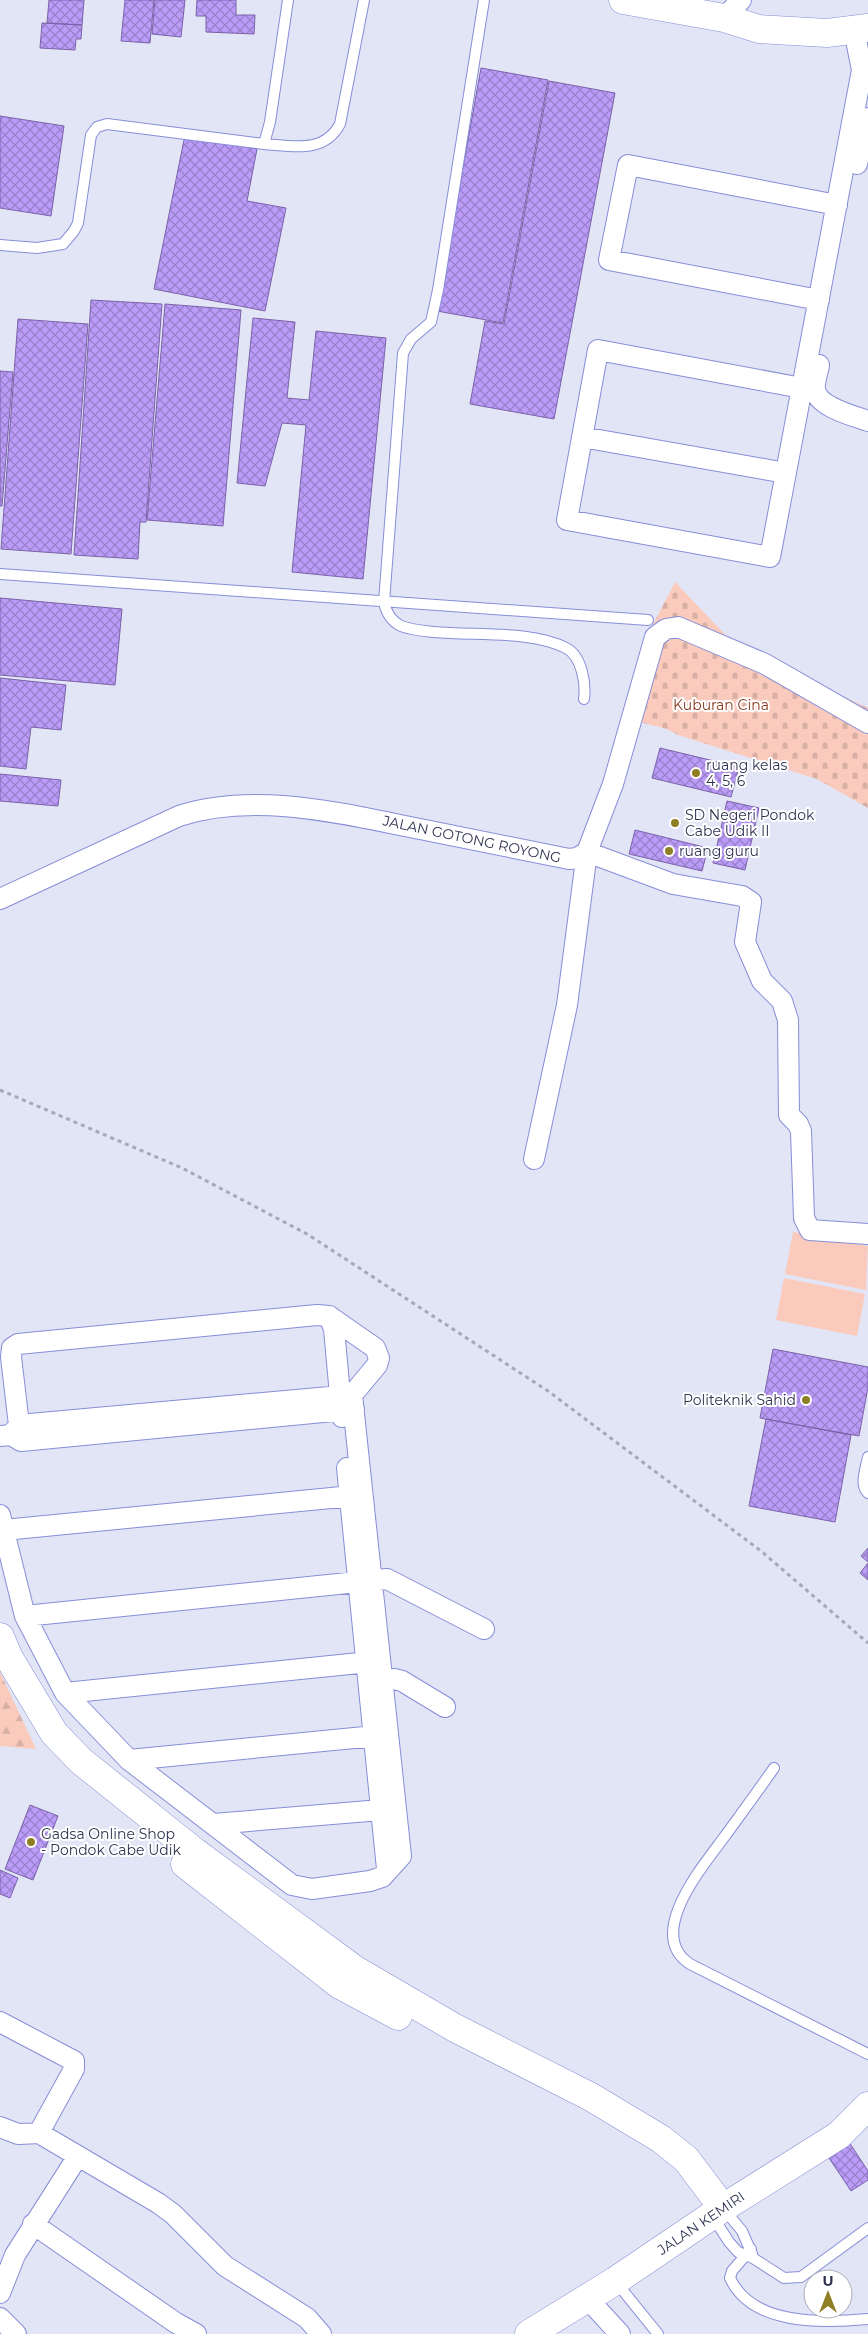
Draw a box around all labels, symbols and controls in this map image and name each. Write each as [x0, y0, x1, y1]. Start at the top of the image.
park label: Kuburan Cina [673, 696, 769, 714]
place label: ruang kelas 4, 5, 6 [706, 756, 788, 790]
marker: ruang kelas 4, 5, 6 [690, 767, 702, 779]
place label: SD Negeri Pondok Cabe Udik II [685, 806, 815, 840]
street label: JALAN GOTONG ROYONG [380, 811, 563, 867]
marker: SD Negeri Pondok Cabe Udik II [669, 817, 681, 829]
place label: ruang guru [679, 842, 759, 860]
marker: ruang guru [663, 845, 675, 857]
place label: Politeknik Sahid [683, 1391, 796, 1409]
marker: Politeknik Sahid [800, 1394, 812, 1406]
place label: Gadsa Online Shop - Pondok Cabe Udik [41, 1825, 181, 1859]
marker: Gadsa Online Shop - Pondok Cabe Udik [25, 1836, 37, 1848]
street label: JALAN KEMIRI [653, 2187, 748, 2259]
north arrow [803, 2269, 853, 2319]
text: U [822, 2272, 834, 2290]

